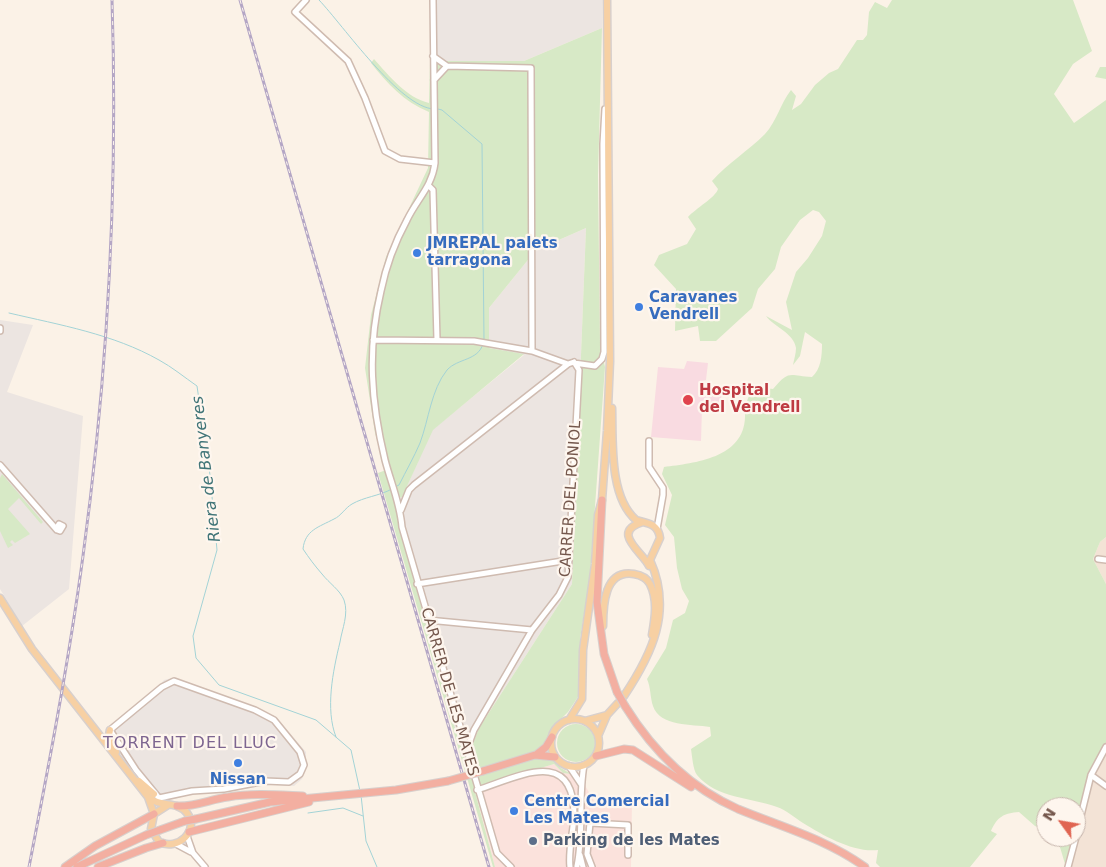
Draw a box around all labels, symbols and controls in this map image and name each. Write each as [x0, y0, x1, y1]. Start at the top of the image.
place label: JMREPAL palets tarragona [427, 235, 558, 270]
marker: JMREPAL palets tarragona [411, 247, 423, 259]
place label: Caravanes Vendrell [649, 289, 737, 324]
marker: Caravanes Vendrell [633, 301, 645, 313]
place label: Hospital del Vendrell [699, 382, 801, 417]
marker: Hospital del Vendrell [681, 393, 695, 407]
water label: Riera de Banyeres [189, 395, 225, 543]
street label: CARRER DEL PONIOL [557, 420, 585, 578]
street label: CARRER DE LES MATES [416, 606, 482, 778]
district label: TORRENT DEL LLUC [101, 734, 279, 754]
marker: Nissan [232, 757, 244, 769]
place label: Nissan [210, 771, 266, 789]
place label: Centre Comercial Les Mates [524, 793, 670, 828]
north arrow [1036, 797, 1086, 847]
marker: Centre Comercial Les Mates [508, 805, 520, 817]
text: N [1039, 805, 1059, 824]
place label: Parking de les Mates [543, 832, 720, 850]
marker: Parking de les Mates [527, 835, 539, 847]

